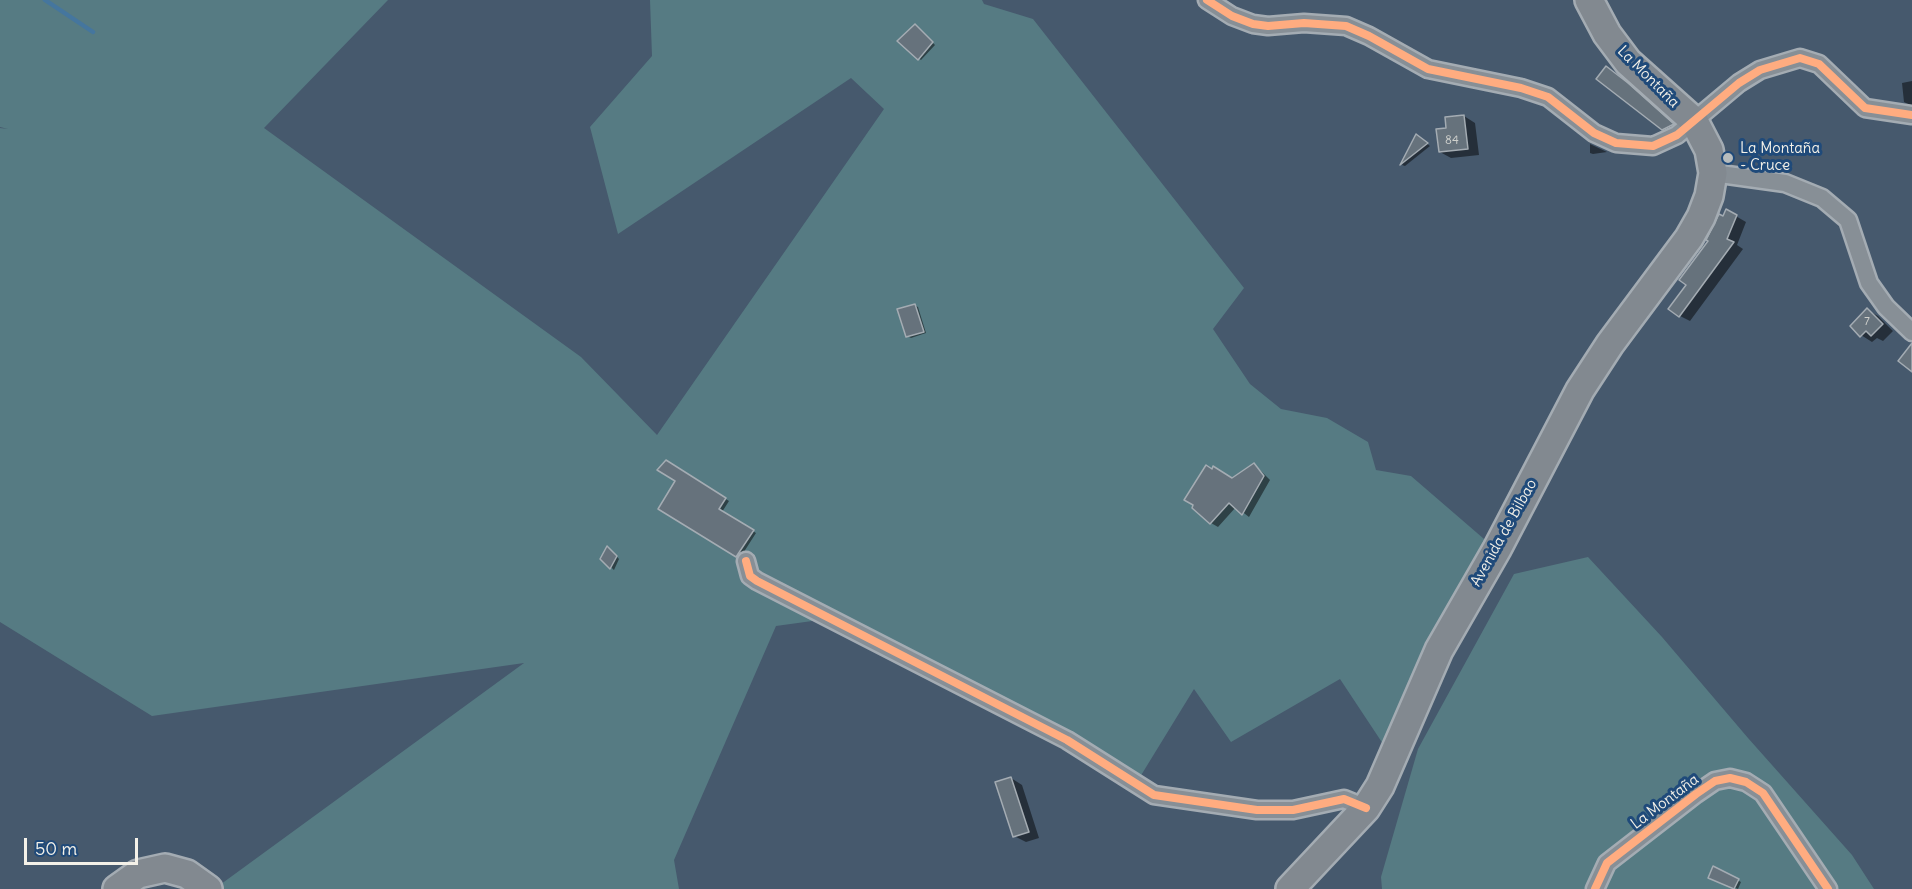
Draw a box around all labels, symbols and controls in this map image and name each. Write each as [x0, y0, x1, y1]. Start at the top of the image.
street label: La Montaña [1613, 42, 1683, 112]
house number: 84 [1445, 134, 1459, 148]
place label: La Montaña - Cruce [1740, 140, 1820, 175]
marker: La Montaña - Cruce [1721, 151, 1735, 165]
house number: 7 [1864, 315, 1870, 329]
street label: Avenida de Bilbao [1467, 476, 1541, 590]
street label: La Montaña [1628, 771, 1702, 833]
scale bar [27, 826, 141, 864]
text: 50 m [35, 837, 77, 860]

